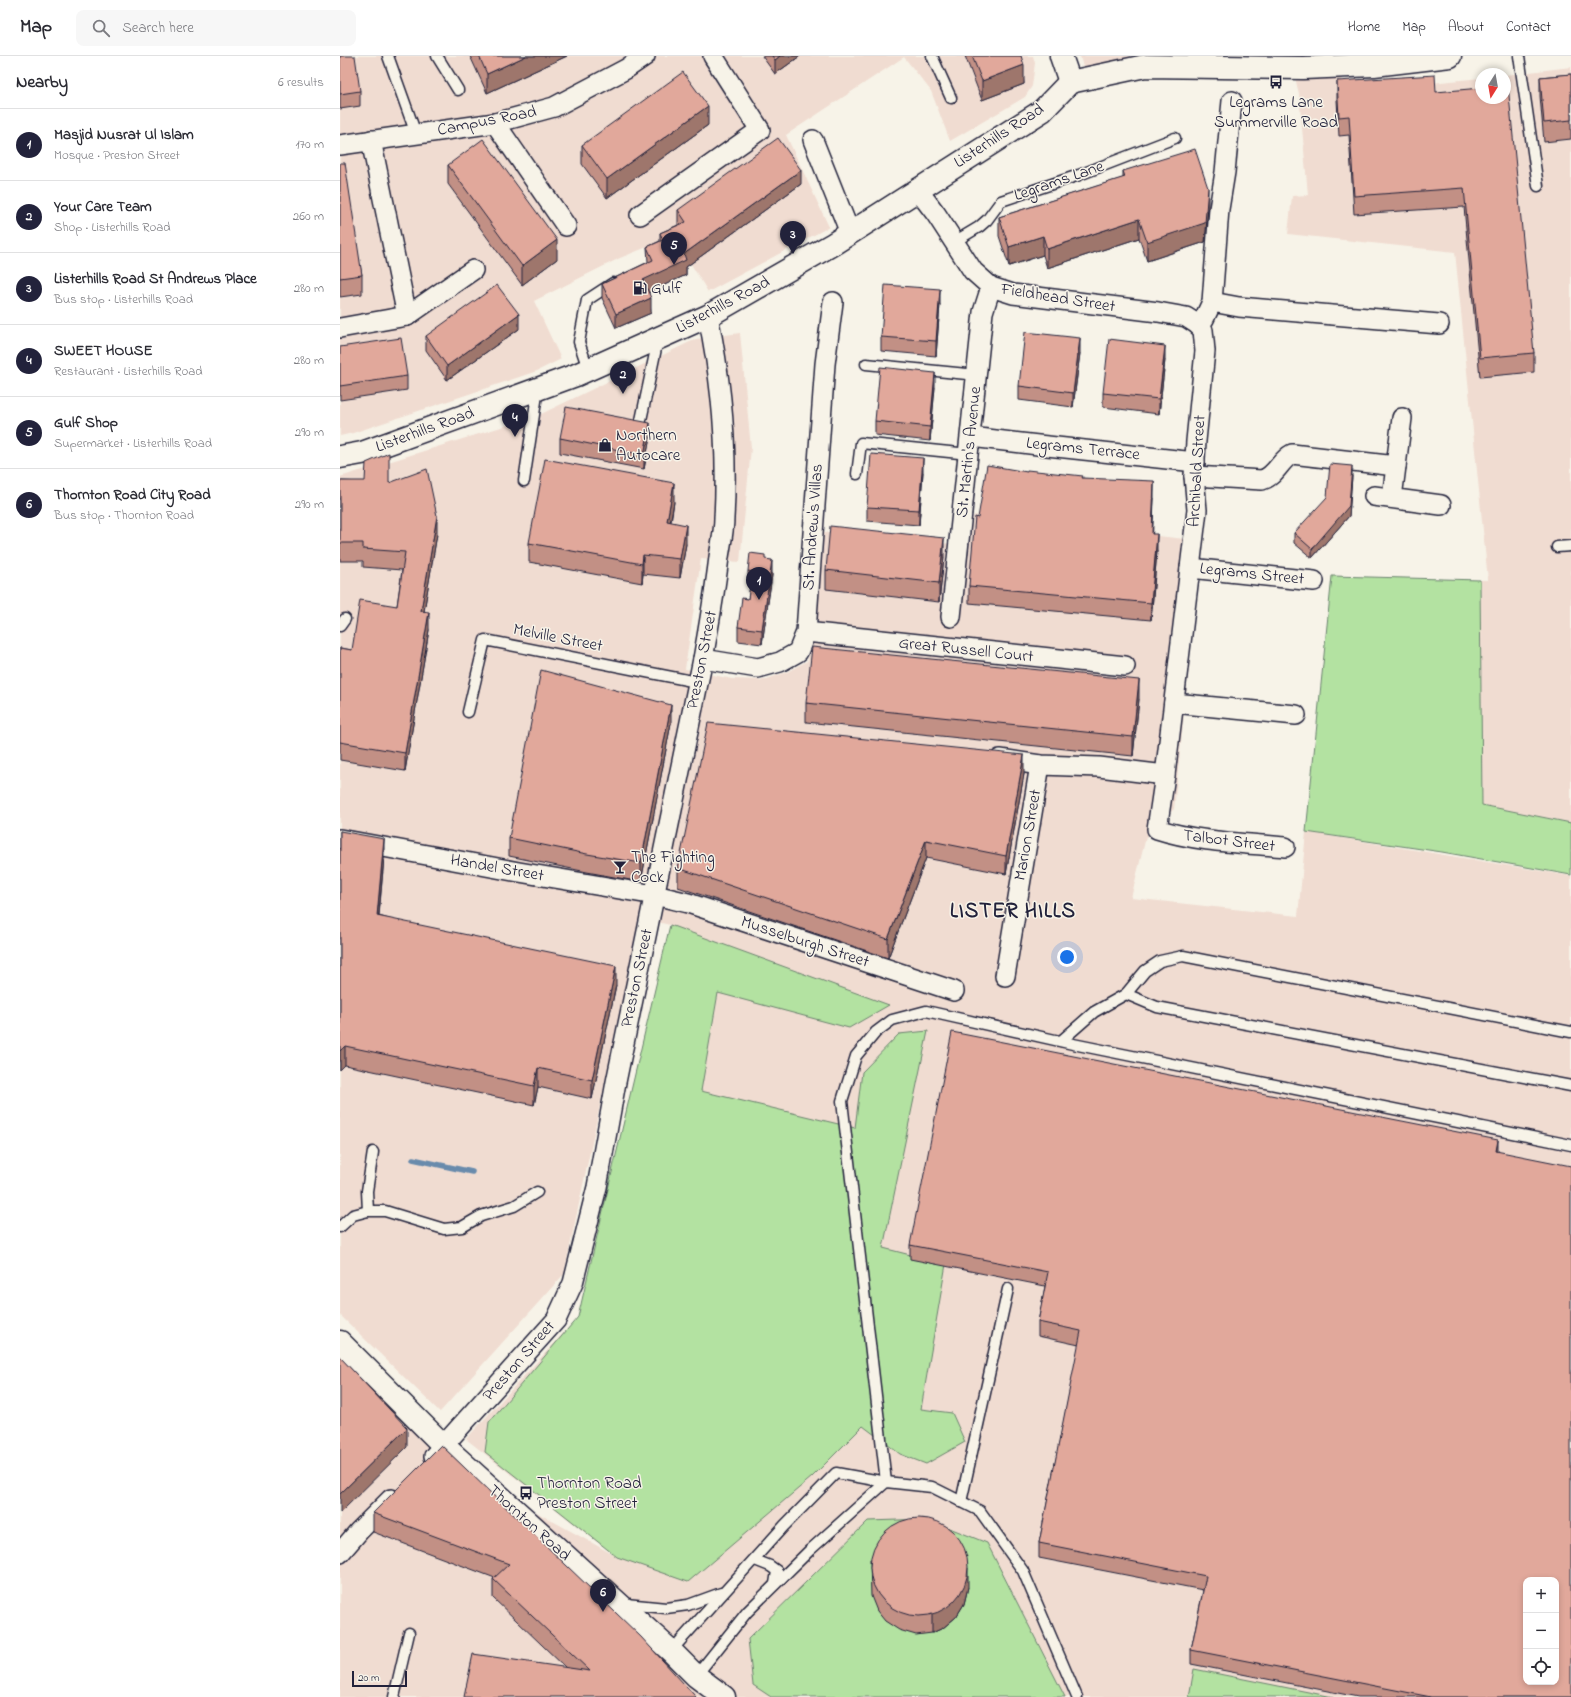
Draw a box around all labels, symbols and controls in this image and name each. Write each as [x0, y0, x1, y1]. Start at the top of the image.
search box [76, 10, 356, 46]
text: Map [20, 14, 52, 41]
icon: search [90, 17, 112, 39]
text: Search here [122, 17, 194, 39]
text: Home [1348, 17, 1380, 38]
text: Map [1402, 17, 1426, 38]
text: About [1448, 17, 1484, 38]
text: Contact [1506, 17, 1551, 38]
north arrow [1475, 68, 1511, 104]
text: Nearby [16, 70, 68, 95]
text: 6 results [278, 73, 324, 92]
bus stop icon: Legrams Lane Summerville Road [1268, 74, 1284, 90]
place label: Legrams Lane Summerville Road [1214, 90, 1338, 135]
street label: Listerhills Road [949, 97, 1050, 175]
street label: Campus Road [435, 99, 539, 143]
text: Masjid Nusrat Ul Islam [54, 124, 194, 146]
text: 1 [27, 135, 31, 154]
text: 170 m [296, 135, 324, 154]
text: Mosque · Preston Street [54, 146, 180, 165]
street label: Legrams Lane [1011, 154, 1108, 210]
text: Your Care Team [54, 196, 152, 218]
text: 2 [26, 207, 32, 226]
text: 260 m [293, 207, 324, 226]
text: Shop · Listerhills Road [54, 218, 171, 237]
pin: 3 [780, 221, 806, 254]
pin: 5 [661, 232, 687, 265]
text: Listerhills Road St Andrews Place [54, 268, 257, 290]
street label: Listerhills Road [672, 270, 775, 340]
place label: Gulf [651, 276, 682, 301]
street label: Fieldhead Street [998, 276, 1117, 319]
text: 3 [26, 279, 32, 298]
text: 280 m [294, 279, 324, 298]
fuel station icon: Gulf [632, 280, 648, 296]
text: Bus stop · Listerhills Road [54, 290, 193, 309]
text: SWEET HOUSE [54, 340, 153, 362]
text: 4 [26, 351, 32, 370]
text: 280 m [294, 351, 324, 370]
pin: 2 [610, 361, 636, 394]
text: Restaurant · Listerhills Road [54, 362, 203, 381]
street label: St. Martin's Avenue [950, 385, 988, 519]
street label: Listerhills Road [372, 400, 478, 459]
pin: 4 [502, 404, 528, 437]
text: Gulf Shop [54, 412, 118, 434]
street label: Archibald Street [1182, 414, 1212, 528]
text: 5 [25, 423, 33, 442]
text: 290 m [295, 423, 324, 442]
place label: Northern Autocare [616, 423, 681, 468]
street label: Legrams Terrace [1025, 431, 1142, 469]
text: Supermarket · Listerhills Road [54, 434, 212, 453]
shop icon: Northern Autocare [597, 437, 613, 453]
street label: St. Andrew's Villas [796, 463, 830, 591]
text: Thornton Road City Road [54, 484, 211, 506]
text: 6 [26, 495, 32, 514]
text: 290 m [295, 495, 324, 514]
text: Bus stop · Thornton Road [54, 506, 194, 525]
street label: Legrams Street [1198, 556, 1306, 594]
pin: 1 [746, 567, 772, 600]
street label: Preston Street [680, 608, 724, 712]
street label: Melville Street [511, 617, 605, 659]
street label: Great Russell Court [897, 630, 1035, 670]
street label: Marion Street [1008, 787, 1048, 883]
street label: Talbot Street [1182, 823, 1277, 859]
place label: The Fighting Cock [631, 845, 715, 890]
street label: Handel Street [448, 847, 546, 889]
bar icon: The Fighting Cock [612, 859, 628, 875]
district label: LISTER HILLS [950, 897, 1076, 927]
street label: Musselburgh Street [737, 909, 873, 977]
street label: Preston Street [614, 926, 660, 1030]
your location [1057, 947, 1077, 967]
street label: Preston Street [477, 1315, 562, 1407]
place label: Thornton Road Preston Street [537, 1471, 642, 1516]
street label: Thornton Road [482, 1479, 577, 1568]
bus stop icon: Thornton Road Preston Street [518, 1485, 534, 1501]
map controls [1523, 1577, 1559, 1685]
button: + [1523, 1577, 1559, 1613]
pin: 6 [590, 1579, 616, 1612]
button: − [1523, 1613, 1559, 1649]
button: locate [1523, 1649, 1559, 1685]
scale bar [352, 1669, 407, 1688]
text: 20 m [358, 1670, 380, 1686]

